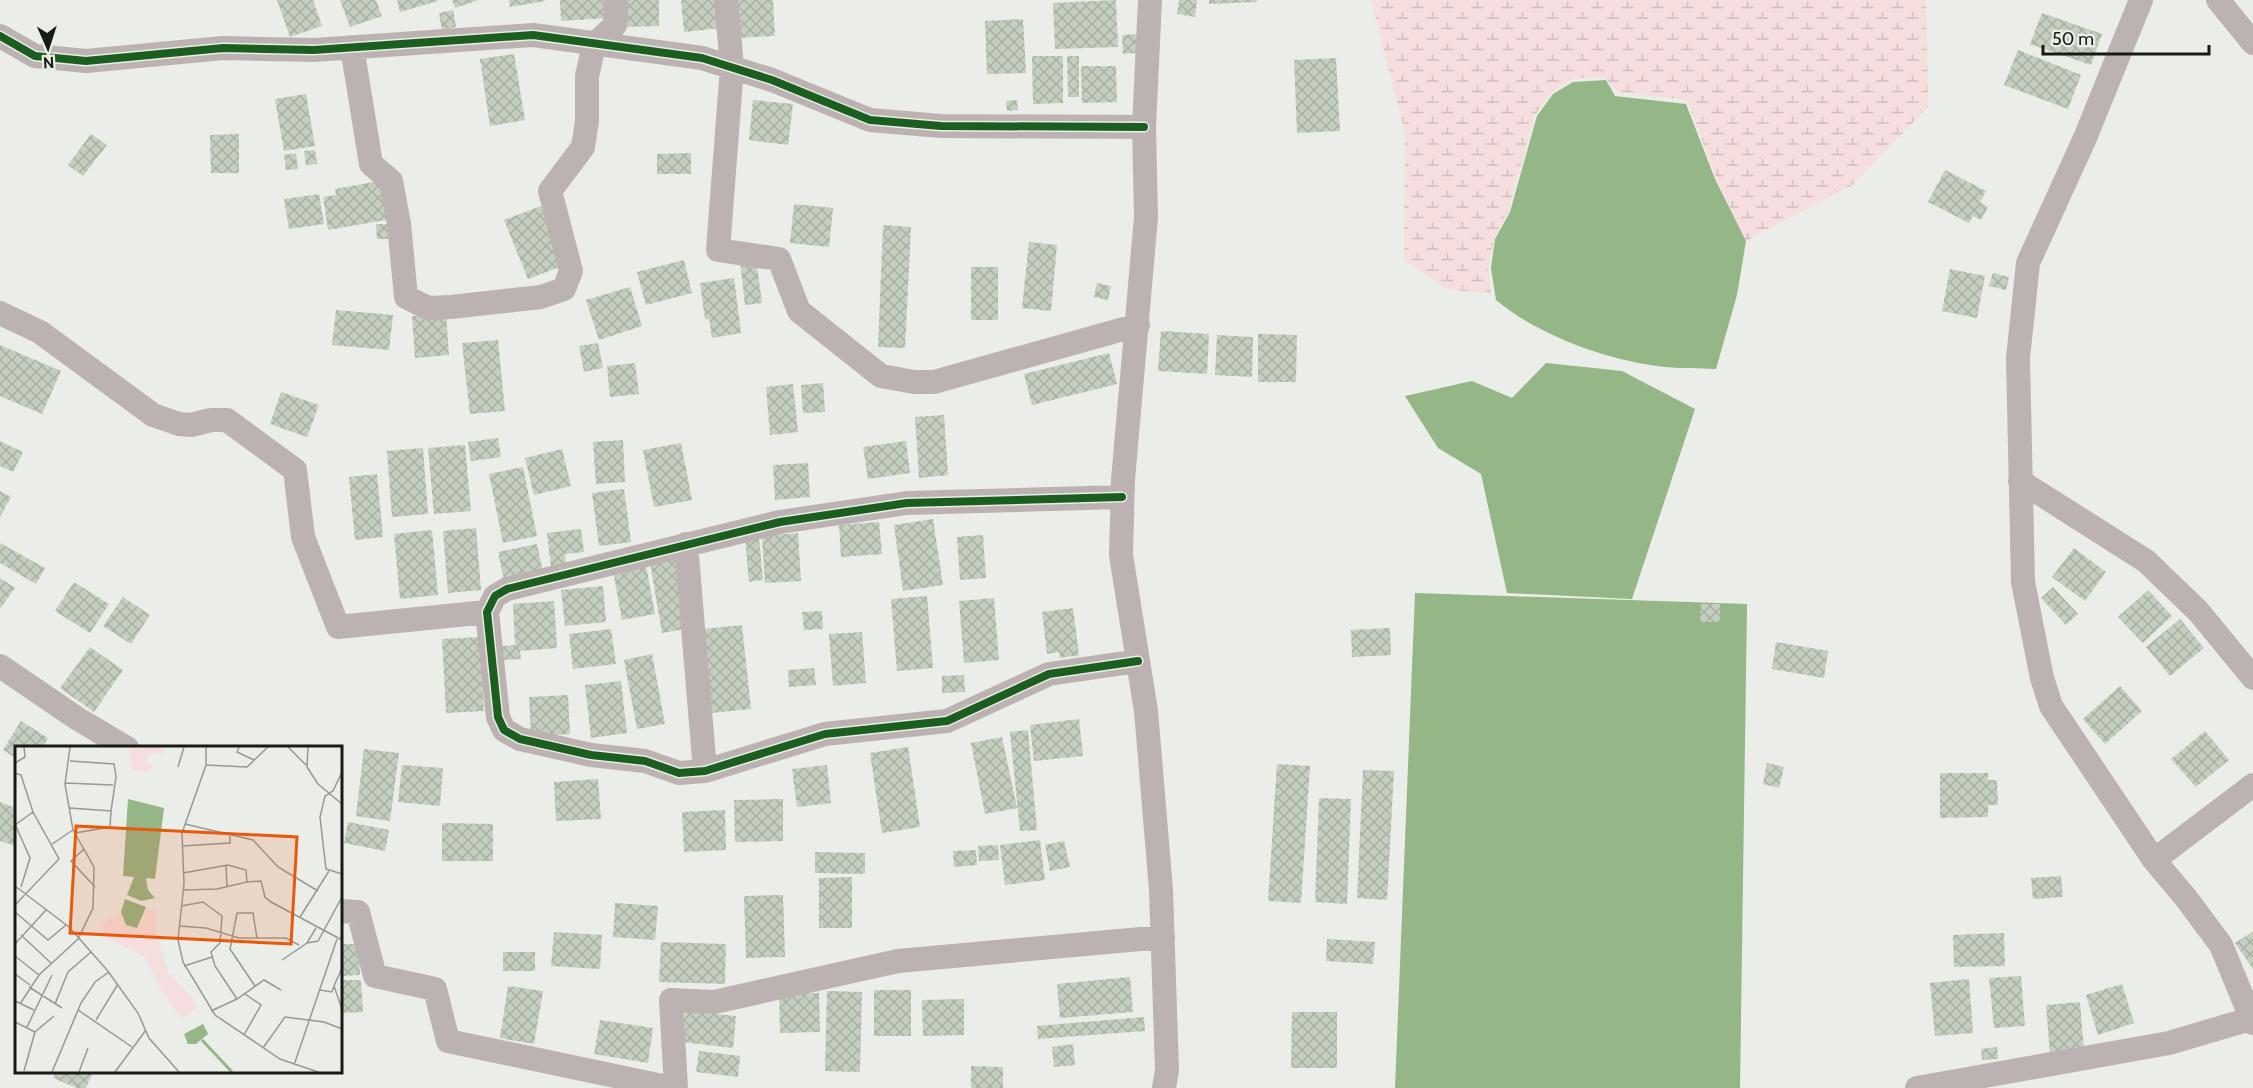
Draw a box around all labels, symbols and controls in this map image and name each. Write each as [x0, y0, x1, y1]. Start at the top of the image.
north arrow [18, 18, 78, 78]
scale bar [2043, 18, 2210, 56]
text: 50 m [2052, 28, 2094, 50]
text: N [43, 53, 55, 72]
inset map [15, 746, 342, 1073]

